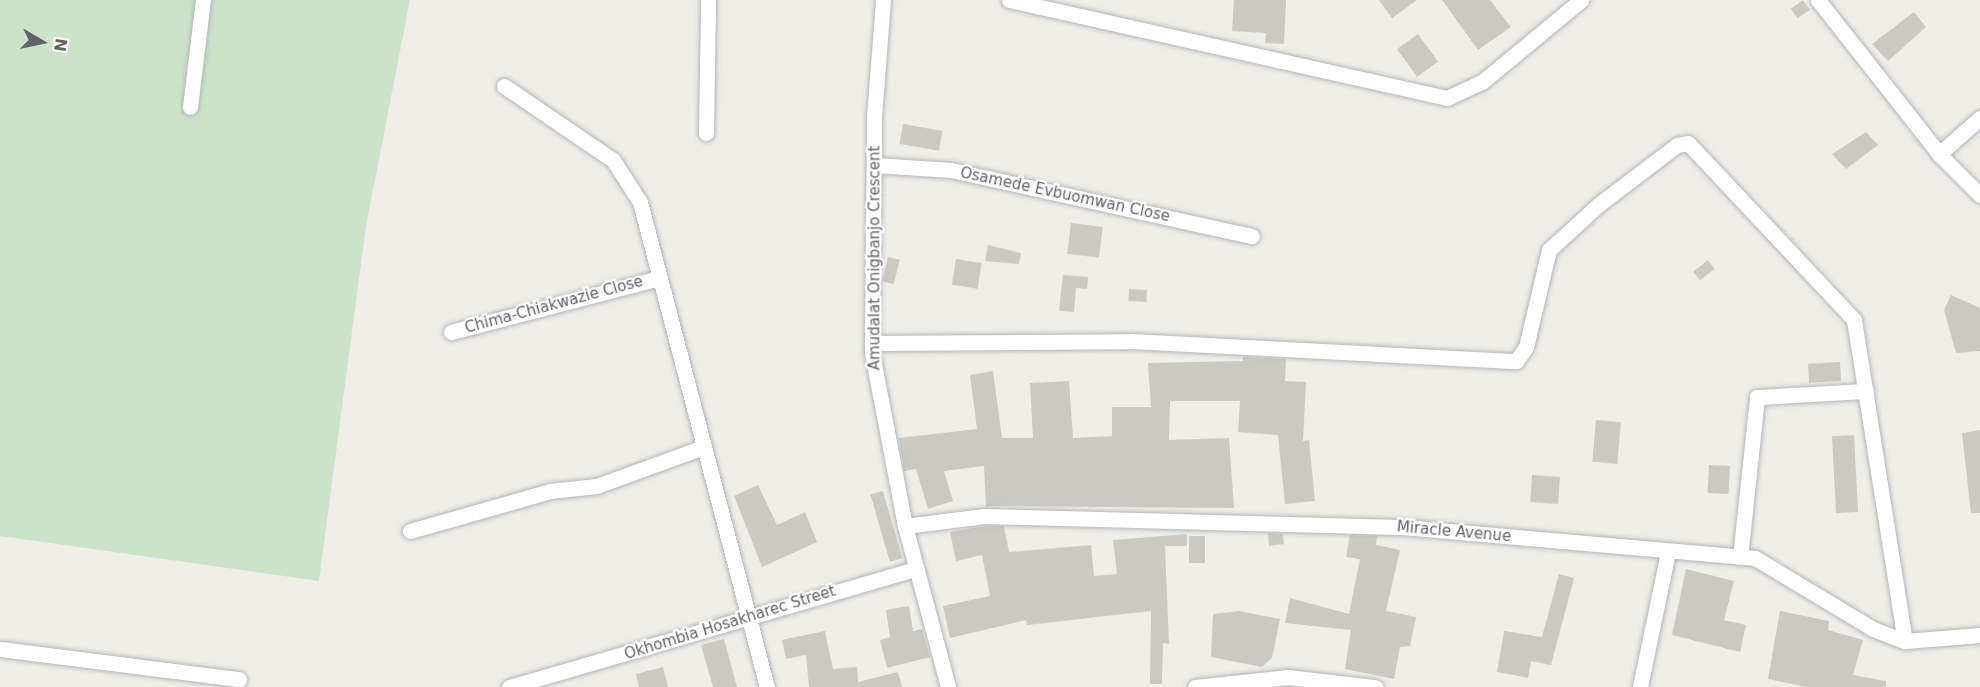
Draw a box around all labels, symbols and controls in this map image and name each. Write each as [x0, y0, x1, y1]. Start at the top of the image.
north arrow [12, 12, 72, 72]
text: N [50, 37, 71, 53]
street label: Amudalat Onigbanjo Crescent [866, 146, 884, 370]
street label: Osamede Evbuomwan Close [958, 164, 1172, 226]
street label: Chima-Chiakwazie Close [463, 273, 645, 337]
street label: Miracle Avenue [1396, 518, 1512, 546]
street label: Okhombia Hosakharec Street [622, 582, 838, 664]

